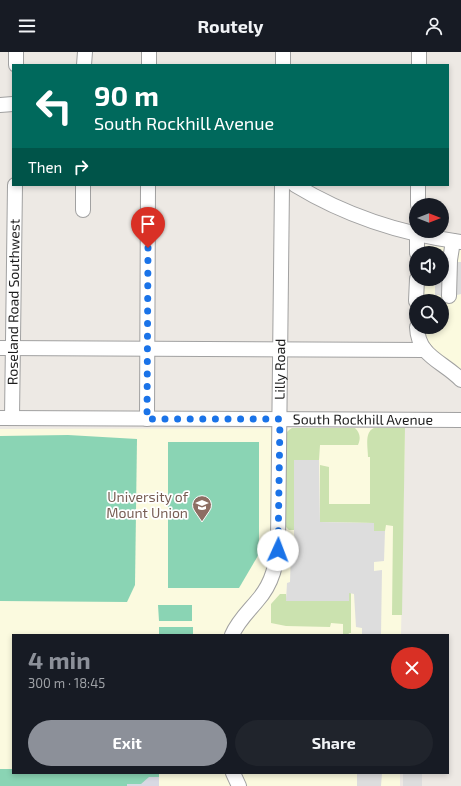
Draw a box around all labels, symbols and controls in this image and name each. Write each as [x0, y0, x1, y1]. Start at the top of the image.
icon: menu [16, 15, 38, 37]
text: Routely [197, 15, 264, 37]
icon: person [423, 15, 445, 37]
text: 90 m [94, 78, 159, 112]
icon: left [28, 80, 80, 132]
text: South Rockhill Avenue [94, 112, 274, 134]
icon: right [70, 156, 92, 178]
text: Then [28, 158, 62, 176]
north arrow [409, 198, 449, 238]
map controls [409, 198, 449, 334]
pin [131, 207, 165, 248]
icon: arrive [137, 213, 159, 235]
street label: Roseland Road Southwest [3, 219, 23, 385]
button: sound [409, 246, 449, 286]
button: search [409, 294, 449, 334]
street label: Lilly Road [271, 339, 288, 400]
street label: South Rockhill Avenue [293, 410, 433, 428]
place label: University of Mount Union [106, 488, 189, 521]
school or university icon: University of Mount Union [191, 494, 213, 522]
position arrow [257, 529, 299, 571]
text: 4 min [28, 645, 91, 674]
button: close [391, 647, 433, 689]
text: 300 m · 18:45 [28, 675, 105, 691]
button: Exit [28, 720, 227, 766]
button: Share [235, 720, 433, 766]

